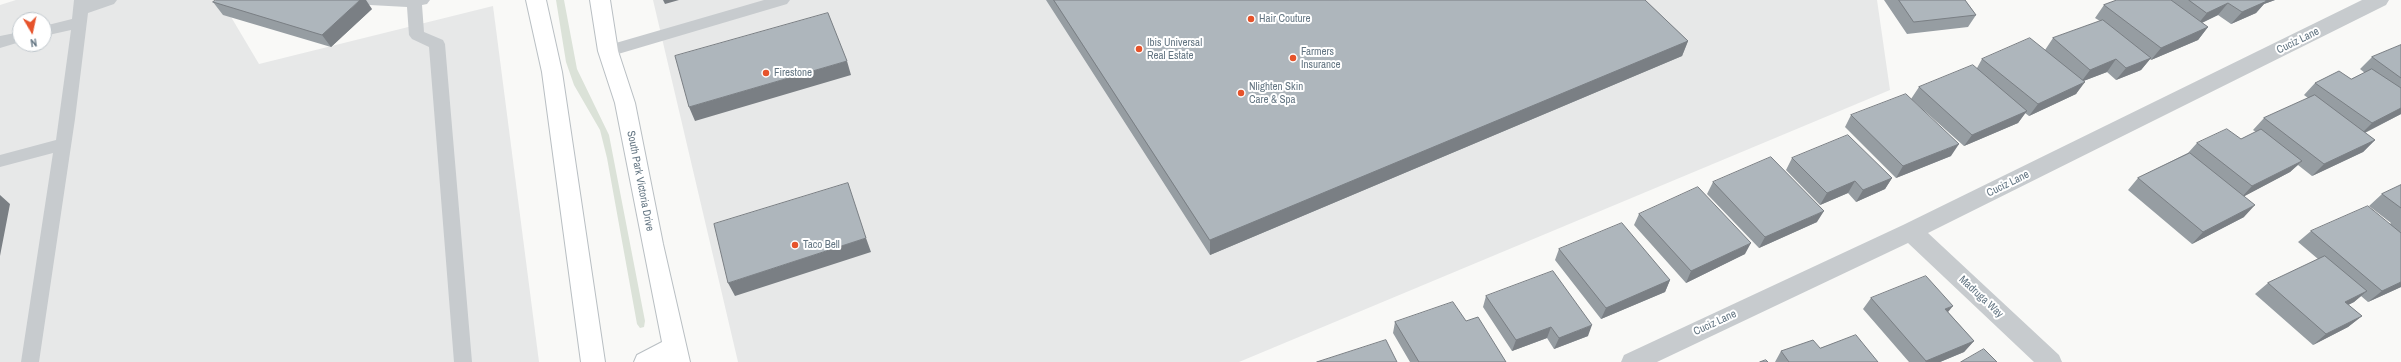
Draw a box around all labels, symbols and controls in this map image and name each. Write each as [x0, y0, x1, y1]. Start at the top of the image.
north arrow [12, 12, 52, 52]
place label: Hair Couture [1259, 12, 1311, 26]
marker: Hair Couture [1246, 14, 1256, 24]
street label: Cuciz Lane [2275, 25, 2321, 57]
text: N [29, 35, 38, 50]
place label: Ibis Universal Real Estate [1147, 36, 1202, 62]
marker: Ibis Universal Real Estate [1134, 44, 1144, 54]
place label: Farmers Insurance [1301, 45, 1341, 71]
marker: Farmers Insurance [1288, 53, 1298, 63]
place label: Firestone [774, 66, 812, 80]
marker: Firestone [761, 68, 771, 78]
place label: Nlighten Skin Care & Spa [1249, 80, 1303, 106]
marker: Nlighten Skin Care & Spa [1236, 88, 1246, 98]
street label: South Park Victoria Drive [624, 130, 656, 232]
street label: Cuciz Lane [1985, 168, 2031, 200]
place label: Taco Bell [803, 238, 840, 252]
marker: Taco Bell [790, 240, 800, 250]
street label: Madruga Way [1956, 273, 2006, 321]
street label: Cuciz Lane [1692, 307, 1738, 339]

